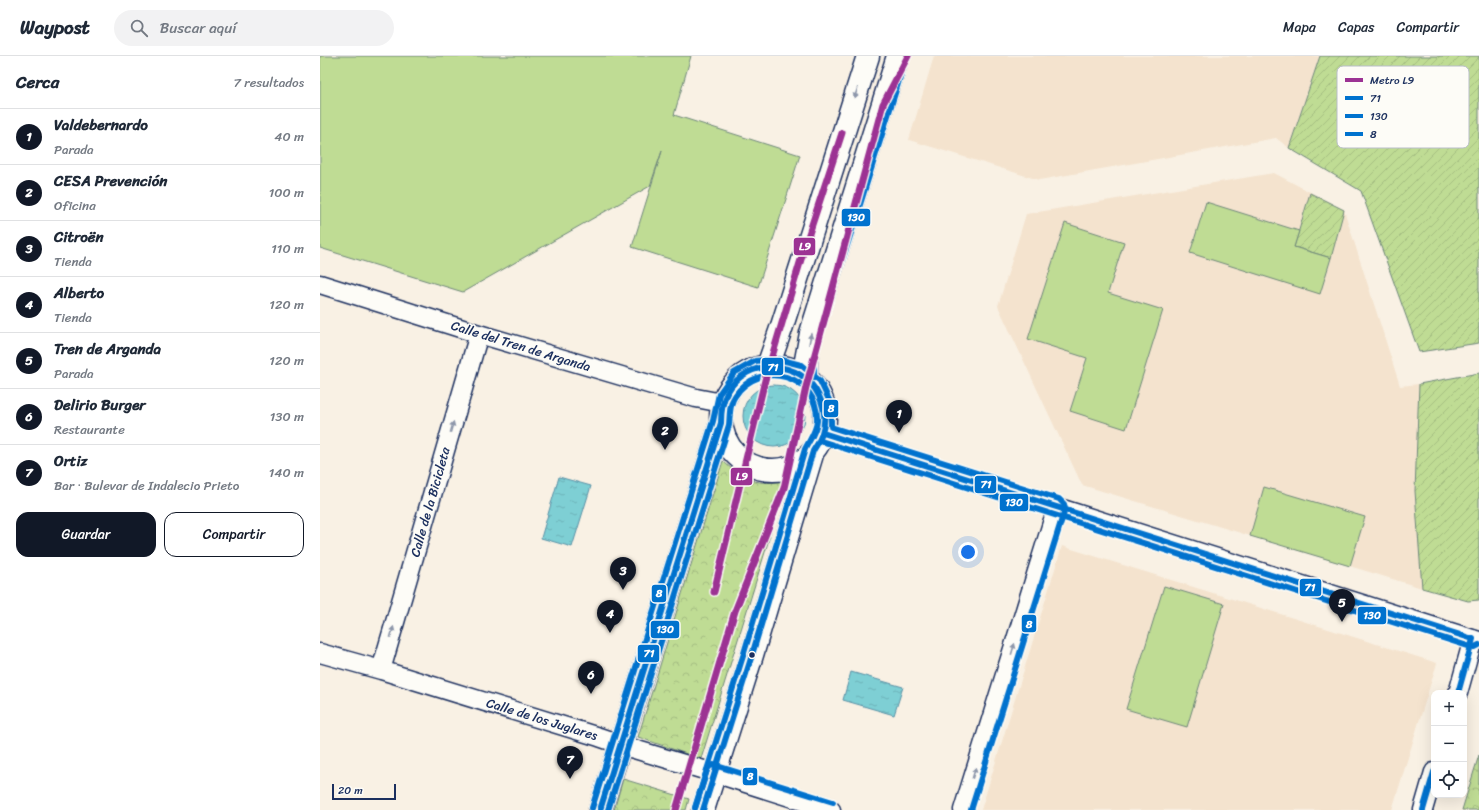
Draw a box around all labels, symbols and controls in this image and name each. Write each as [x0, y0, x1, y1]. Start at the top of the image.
search box [114, 10, 394, 46]
text: Waypost [20, 11, 90, 44]
text: Buscar aquí [160, 15, 236, 41]
text: Mapa [1283, 15, 1316, 40]
text: Capas [1338, 15, 1375, 40]
text: Compartir [1397, 15, 1459, 40]
icon: search [128, 17, 150, 39]
legend [1337, 66, 1469, 148]
text: Cerca [16, 67, 59, 97]
text: 7 resultados [234, 71, 304, 94]
text: Metro L9 [1370, 71, 1414, 90]
one-way arrow [853, 88, 859, 100]
text: 71 [1370, 89, 1381, 108]
text: 130 [1370, 107, 1388, 126]
text: Valdebernardo [54, 112, 148, 138]
text: 1 [26, 125, 32, 148]
text: 40 m [274, 125, 304, 148]
text: 8 [1370, 125, 1377, 144]
text: Parada [54, 138, 94, 161]
text: CESA Prevención [54, 168, 167, 194]
text: 2 [25, 181, 33, 204]
text: 100 m [269, 181, 304, 204]
text: Oficina [54, 194, 96, 217]
line badge: 130 [841, 208, 871, 227]
text: 130 [847, 208, 865, 227]
text: Citroën [54, 224, 104, 250]
text: 3 [25, 237, 33, 260]
text: 110 m [271, 237, 304, 260]
line badge: L9 [793, 237, 816, 256]
text: L9 [799, 237, 811, 256]
text: Tienda [54, 250, 92, 273]
text: Alberto [54, 280, 104, 306]
text: 4 [25, 293, 33, 316]
text: 120 m [269, 293, 304, 316]
text: Tienda [54, 306, 92, 329]
street label: Calle del Tren de Arganda [448, 314, 594, 378]
one-way arrow [807, 333, 813, 345]
text: Tren de Arganda [54, 336, 161, 362]
text: 5 [25, 349, 33, 372]
text: 120 m [269, 349, 304, 372]
line badge: 71 [761, 357, 784, 376]
text: 71 [768, 358, 779, 377]
text: Parada [54, 362, 94, 385]
text: Delirio Burger [54, 392, 146, 418]
line badge: 8 [823, 399, 839, 418]
text: 8 [827, 399, 835, 418]
pin: 1 [886, 400, 912, 433]
text: 6 [25, 405, 33, 428]
text: 130 m [270, 405, 304, 428]
pin: 2 [652, 417, 678, 450]
text: Restaurante [54, 418, 125, 441]
one-way arrow [449, 421, 455, 433]
street label: Calle de la Bicicleta [403, 444, 457, 560]
text: Ortiz [54, 448, 88, 474]
text: 7 [25, 461, 33, 484]
text: 140 m [269, 461, 304, 484]
line badge: L9 [730, 467, 753, 486]
text: L9 [736, 467, 748, 486]
text: Bar · Bulevar de Indalecio Prieto [54, 474, 239, 497]
line badge: 71 [974, 475, 997, 494]
text: 71 [981, 475, 992, 494]
line badge: 130 [999, 493, 1029, 512]
text: 130 [1005, 493, 1023, 512]
button: Guardar [16, 512, 156, 557]
button: Compartir [164, 512, 304, 557]
your location [958, 542, 978, 562]
pin: 3 [610, 557, 636, 590]
line badge: 71 [1299, 578, 1322, 597]
text: 71 [1305, 578, 1316, 597]
line badge: 8 [651, 584, 667, 603]
text: 8 [655, 584, 663, 603]
pin: 5 [1329, 589, 1355, 622]
pin: 4 [597, 600, 623, 633]
line badge: 130 [1357, 606, 1387, 625]
text: 130 [1363, 606, 1381, 625]
line badge: 8 [1021, 614, 1037, 633]
text: 8 [1025, 615, 1033, 634]
line badge: 130 [650, 620, 680, 639]
text: 130 [656, 620, 674, 639]
one-way arrow [389, 626, 395, 638]
one-way arrow [1010, 642, 1016, 654]
line badge: 71 [637, 644, 660, 663]
text: 71 [644, 644, 655, 663]
unlabelled marker [747, 650, 757, 660]
pin: 6 [578, 661, 604, 694]
map controls [1431, 690, 1467, 798]
button: + [1431, 690, 1467, 726]
street label: Calle de los Juglares [483, 691, 601, 747]
button: − [1431, 726, 1467, 762]
pin: 7 [557, 746, 583, 779]
button: locate [1431, 762, 1467, 798]
one-way arrow [972, 766, 978, 778]
line badge: 8 [742, 767, 758, 786]
text: 8 [746, 767, 754, 786]
text: 20 m [338, 781, 363, 800]
scale bar [332, 782, 396, 801]

